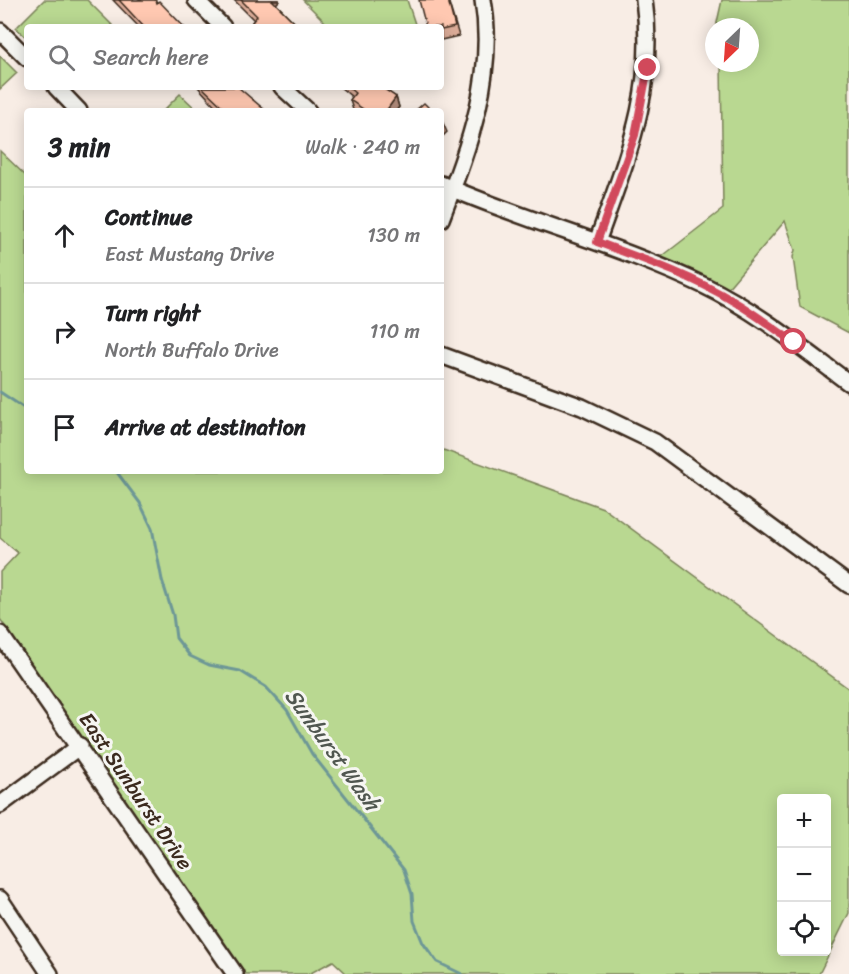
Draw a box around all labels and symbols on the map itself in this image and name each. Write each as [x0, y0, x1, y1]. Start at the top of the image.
north arrow [705, 18, 759, 72]
route end [634, 54, 660, 80]
route start [780, 328, 806, 354]
water label: Sunburst Wash [274, 680, 392, 821]
street label: East Sunburst Drive [69, 704, 203, 878]

